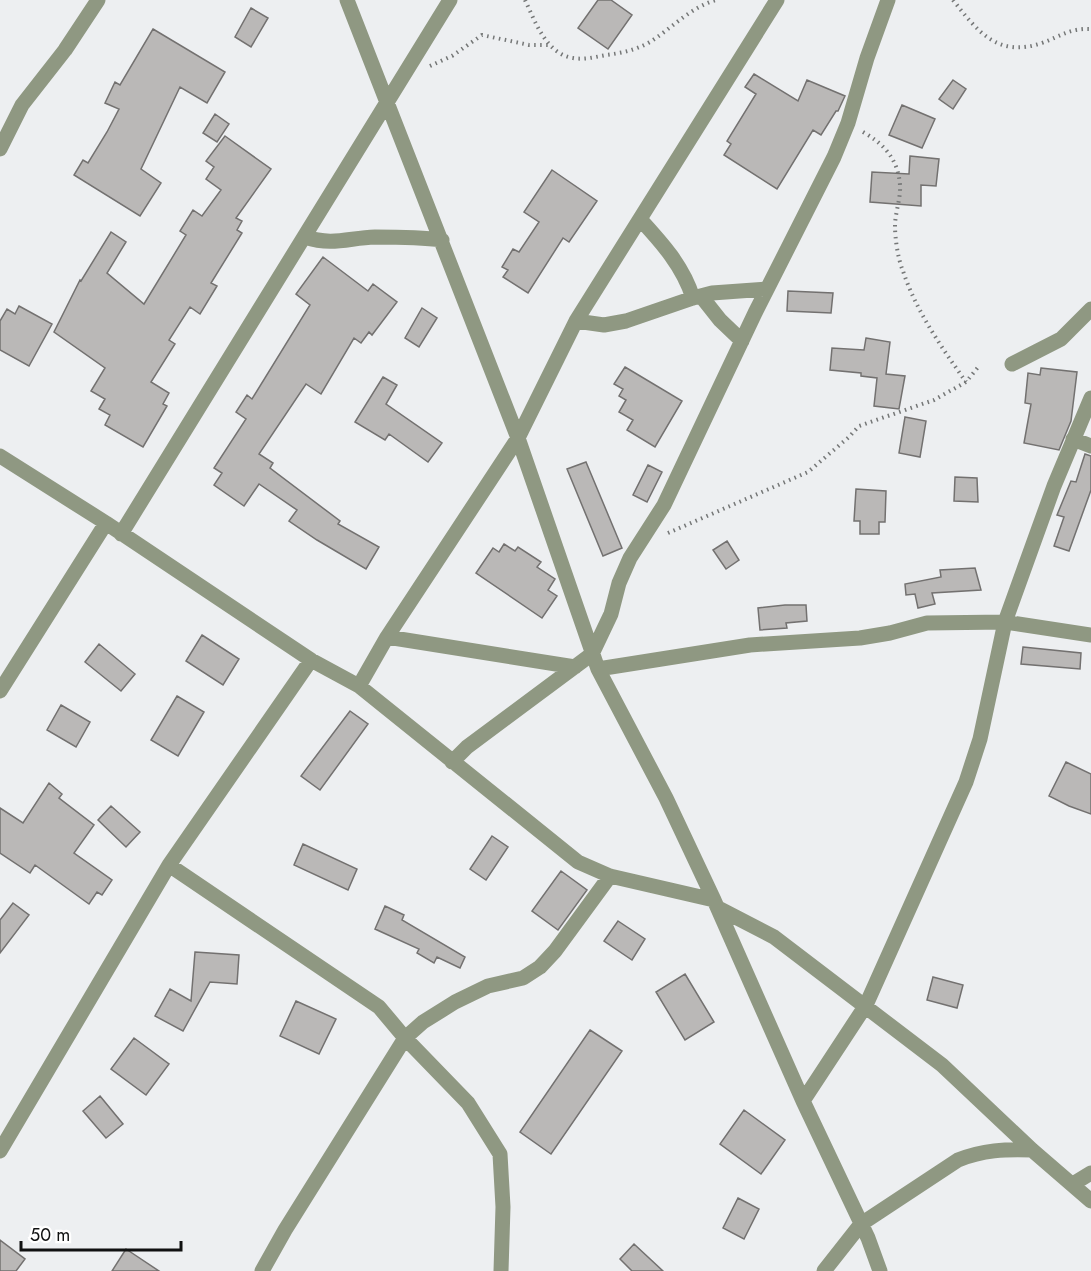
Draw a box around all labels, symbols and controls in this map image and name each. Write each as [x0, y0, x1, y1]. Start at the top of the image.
scale bar [21, 1214, 182, 1252]
text: 50 m [30, 1222, 70, 1248]

